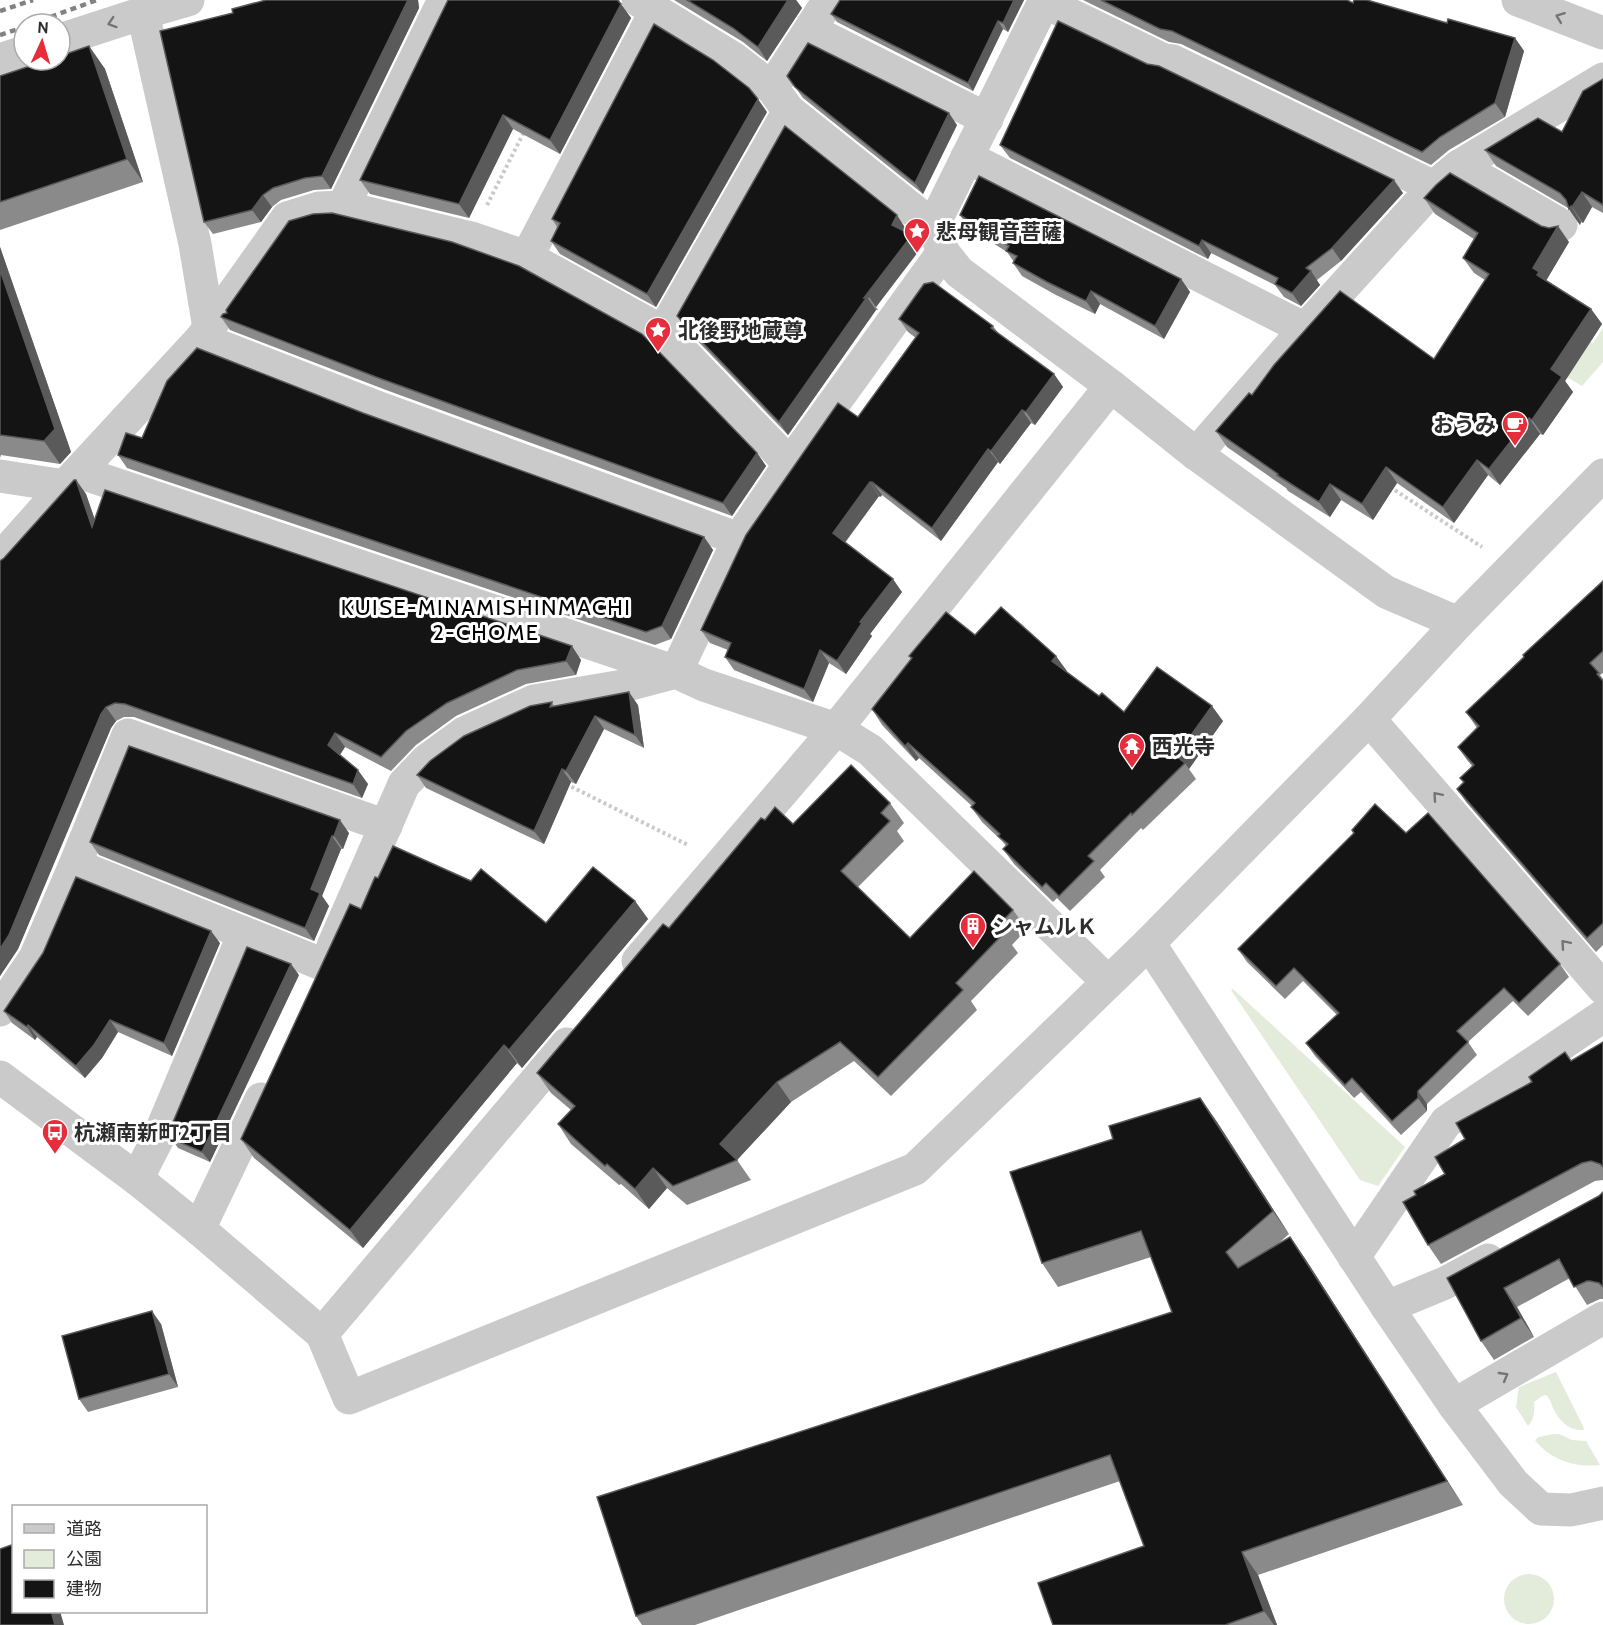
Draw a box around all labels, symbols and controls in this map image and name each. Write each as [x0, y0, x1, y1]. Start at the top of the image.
north arrow [12, 12, 72, 72]
one-way arrow [1556, 12, 1567, 24]
one-way arrow [107, 16, 118, 28]
text: N [37, 18, 49, 37]
place icon: 悲母観音菩薩 [902, 216, 932, 254]
place label: 悲母観音菩薩 [936, 219, 1062, 244]
place icon: 北後野地蔵尊 [643, 315, 673, 353]
place label: 北後野地蔵尊 [678, 318, 804, 343]
cafe icon: おうみ [1500, 409, 1530, 447]
place label: おうみ [1433, 412, 1496, 437]
district label: KUISE-MINAMISHINMACHI 2-CHOME [341, 594, 631, 646]
temple icon: 西光寺 [1117, 731, 1147, 769]
place label: 西光寺 [1152, 734, 1215, 759]
one-way arrow [1433, 792, 1444, 803]
building icon: シャムルＫ [958, 911, 988, 949]
place label: シャムルＫ [992, 914, 1097, 939]
one-way arrow [1561, 940, 1572, 950]
bus stop icon: 杭瀬南新町2丁目 [40, 1117, 70, 1155]
place label: 杭瀬南新町2丁目 [74, 1120, 232, 1145]
one-way arrow [1498, 1371, 1508, 1383]
legend [12, 1505, 207, 1613]
text: 道路 [66, 1518, 102, 1540]
text: 公園 [66, 1548, 102, 1570]
text: 建物 [66, 1578, 102, 1600]

